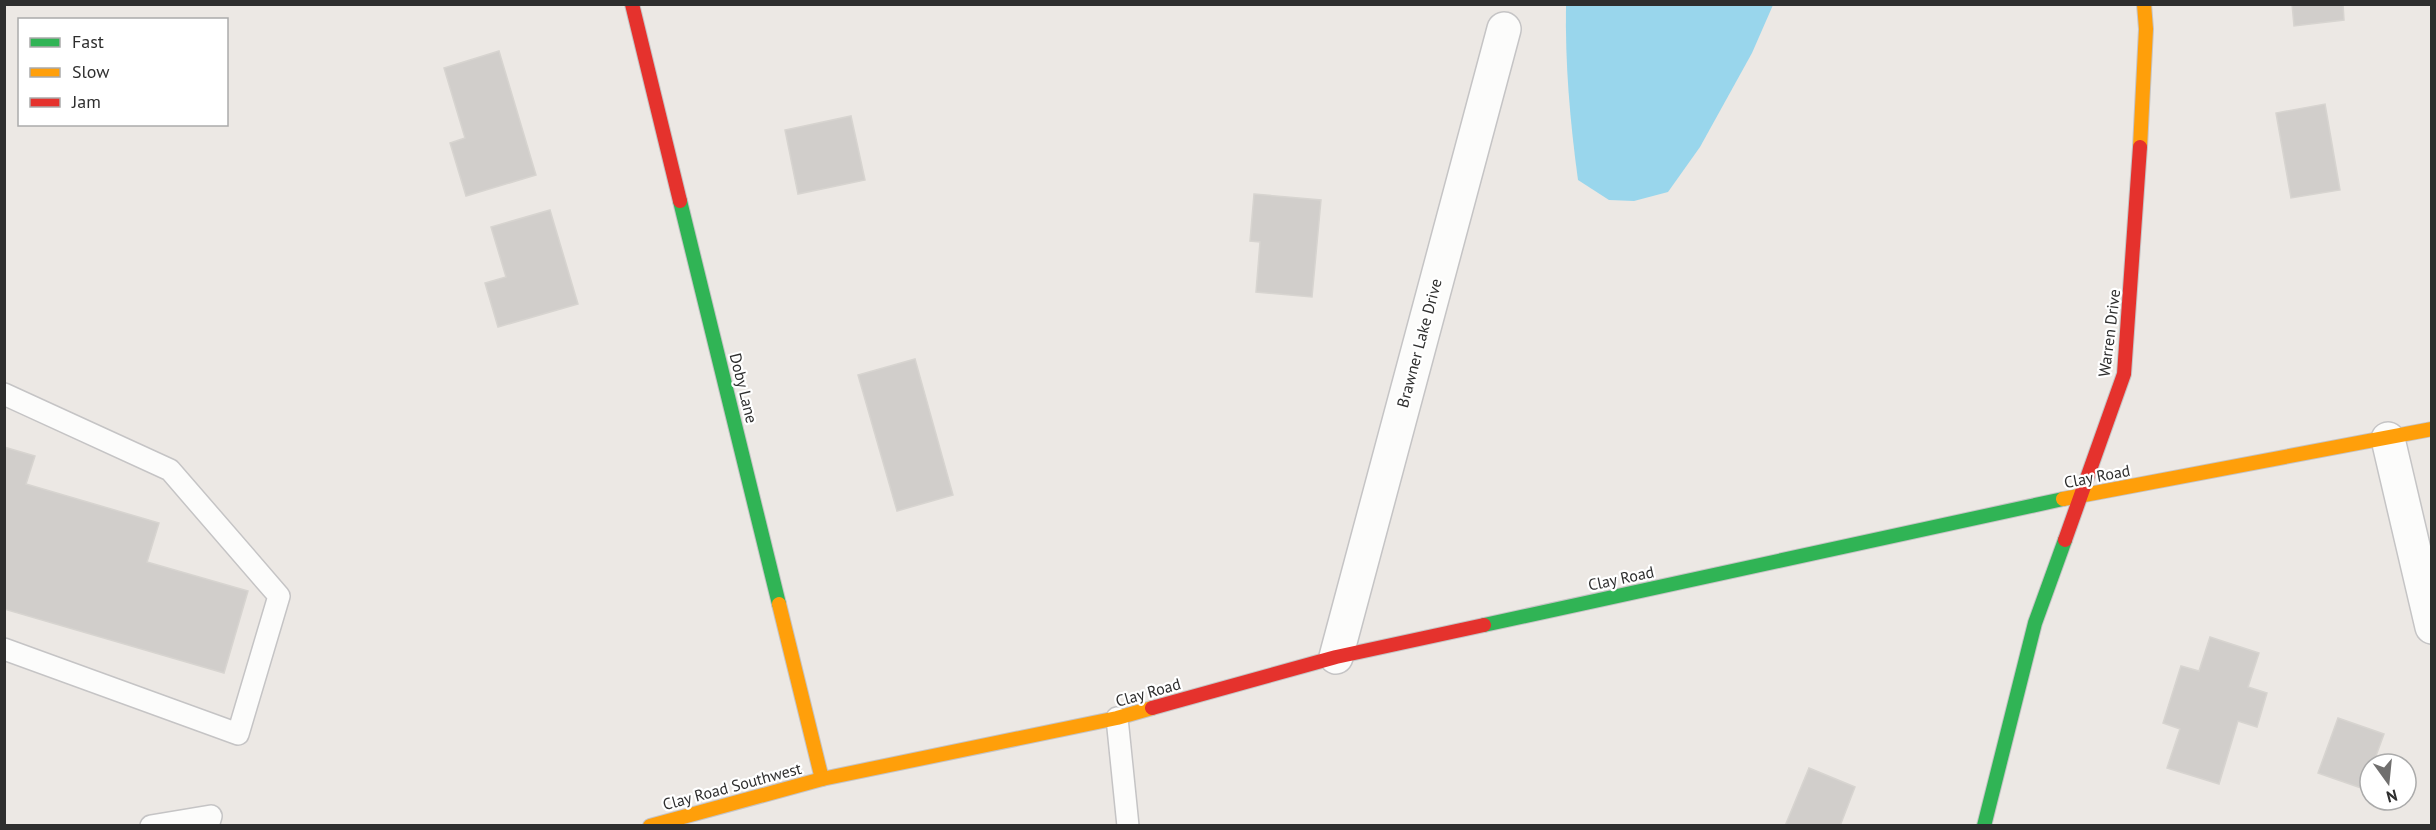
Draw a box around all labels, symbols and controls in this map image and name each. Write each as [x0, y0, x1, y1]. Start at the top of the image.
legend [18, 18, 228, 126]
text: Fast [72, 30, 104, 53]
text: Slow [72, 60, 110, 83]
text: Jam [71, 90, 101, 113]
street label: Brawner Lake Drive [1392, 276, 1446, 410]
street label: Warren Drive [2094, 288, 2124, 378]
street label: Doby Lane [726, 351, 762, 425]
street label: Clay Road [2062, 460, 2132, 492]
street label: Clay Road [1586, 561, 1656, 595]
street label: Clay Road [1113, 673, 1183, 711]
north arrow [2358, 752, 2418, 812]
street label: Clay Road Southwest [660, 758, 804, 814]
text: N [2384, 785, 2400, 808]

